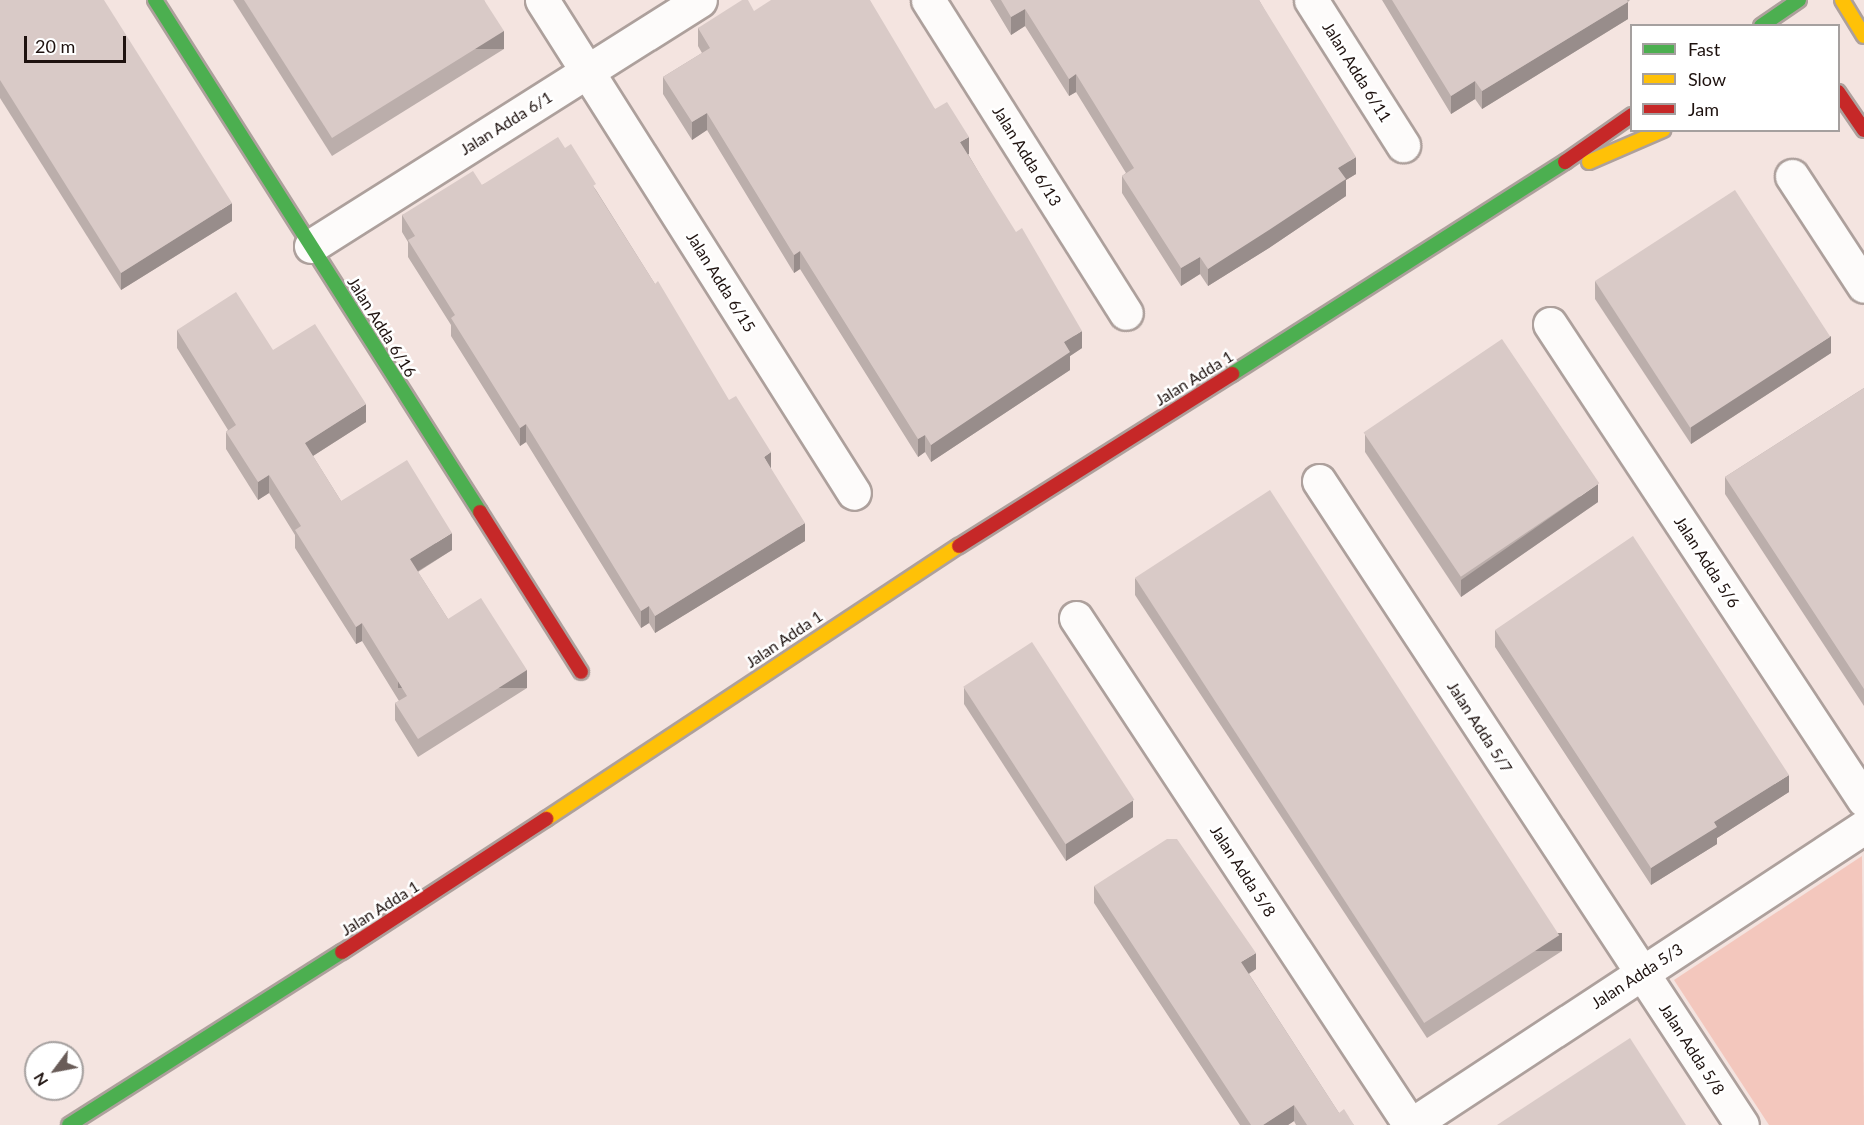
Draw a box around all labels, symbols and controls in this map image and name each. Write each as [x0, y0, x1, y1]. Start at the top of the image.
street label: Jalan Adda 6/11 [1318, 18, 1396, 126]
scale bar [27, 24, 129, 62]
legend [1630, 24, 1840, 132]
text: 20 m [35, 35, 75, 57]
text: Fast [1688, 38, 1720, 60]
text: Slow [1688, 68, 1726, 90]
street label: Jalan Adda 6/1 [456, 87, 556, 159]
text: Jam [1688, 98, 1719, 120]
street label: Jalan Adda 6/13 [988, 102, 1066, 210]
street label: Jalan Adda 6/15 [682, 228, 760, 336]
street label: Jalan Adda 6/16 [343, 273, 421, 381]
street label: Jalan Adda 1 [1151, 346, 1237, 410]
street label: Jalan Adda 5/6 [1670, 513, 1744, 611]
street label: Jalan Adda 1 [742, 606, 826, 672]
street label: Jalan Adda 5/7 [1443, 678, 1517, 776]
street label: Jalan Adda 5/8 [1206, 822, 1280, 920]
street label: Jalan Adda 1 [337, 876, 423, 940]
street label: Jalan Adda 5/3 [1588, 939, 1686, 1013]
street label: Jalan Adda 5/8 [1655, 1000, 1729, 1098]
north arrow [24, 1041, 84, 1101]
text: N [29, 1069, 51, 1090]

